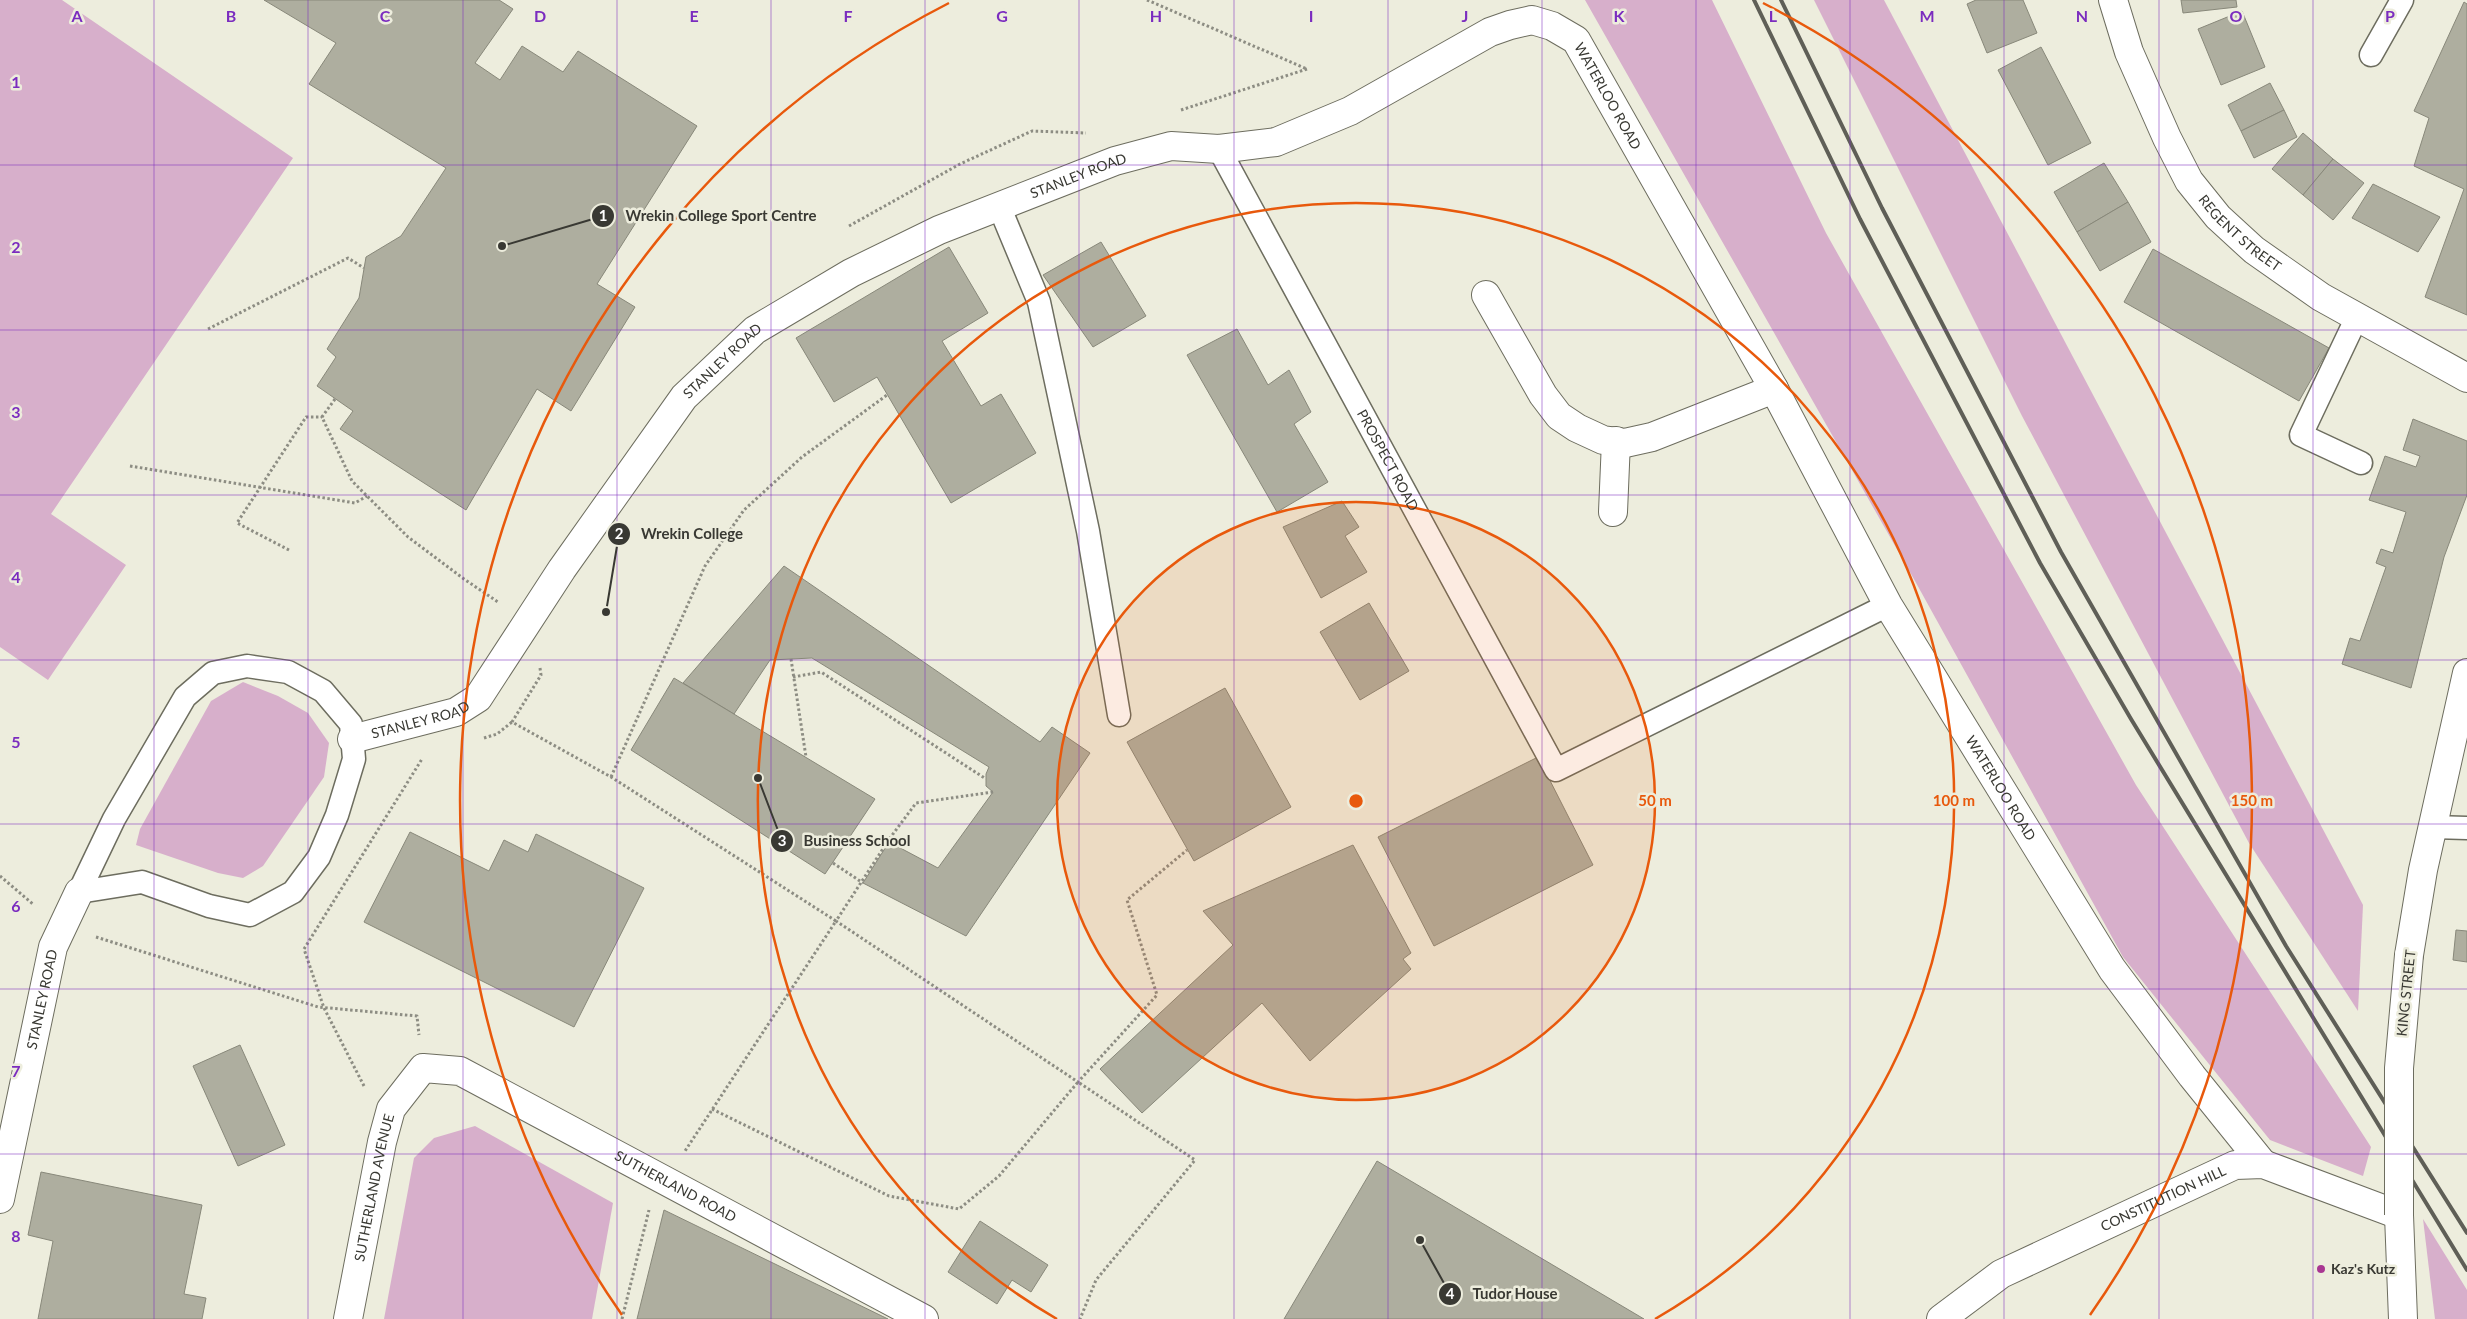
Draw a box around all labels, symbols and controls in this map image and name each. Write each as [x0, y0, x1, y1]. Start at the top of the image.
text: A [70, 6, 83, 25]
text: B [226, 6, 236, 25]
text: C [380, 6, 391, 25]
text: D [534, 6, 546, 25]
text: E [689, 6, 699, 25]
text: F [843, 6, 853, 25]
text: G [996, 6, 1008, 25]
text: H [1150, 6, 1162, 25]
text: I [1309, 6, 1313, 25]
text: J [1462, 6, 1468, 25]
text: K [1614, 6, 1626, 25]
text: L [1769, 6, 1778, 25]
text: M [1919, 6, 1935, 25]
text: N [2076, 6, 2088, 25]
text: O [2230, 6, 2243, 25]
text: P [2385, 6, 2395, 25]
street label: WATERLOO ROAD [1571, 39, 1645, 152]
text: 1 [11, 72, 21, 91]
street label: STANLEY ROAD [1027, 149, 1128, 202]
street label: REGENT STREET [2195, 191, 2285, 275]
callout: Wrekin College Sport Centre [590, 201, 826, 231]
text: 1 [599, 206, 607, 224]
text: Wrekin College Sport Centre [626, 206, 816, 224]
text: 2 [11, 237, 21, 256]
street label: STANLEY ROAD [679, 319, 764, 402]
text: 3 [11, 402, 21, 421]
street label: PROSPECT ROAD [1354, 406, 1423, 514]
callout: Wrekin College [606, 519, 753, 549]
text: 2 [615, 524, 624, 542]
text: Wrekin College [641, 524, 743, 542]
text: 4 [11, 567, 21, 586]
street label: STANLEY ROAD [369, 697, 473, 742]
text: 5 [11, 732, 21, 751]
street label: WATERLOO ROAD [1962, 732, 2040, 843]
text: 50 m [1638, 791, 1672, 809]
text: 100 m [1933, 791, 1975, 809]
text: 150 m [2231, 791, 2273, 809]
centre of rings [1347, 792, 1365, 810]
callout: Business School [769, 826, 921, 856]
text: 3 [778, 831, 786, 849]
text: Business School [804, 831, 910, 849]
text: 6 [11, 896, 21, 915]
street label: STANLEY ROAD [23, 948, 60, 1051]
street label: KING STREET [2393, 948, 2419, 1037]
text: 7 [11, 1061, 21, 1080]
street label: SUTHERLAND AVENUE [350, 1112, 397, 1263]
street label: SUTHERLAND ROAD [612, 1146, 739, 1225]
street label: CONSTITUTION HILL [2098, 1161, 2228, 1234]
text: 8 [11, 1226, 21, 1245]
place label: Kaz's Kutz [2331, 1260, 2396, 1277]
marker: Kaz's Kutz [2315, 1263, 2327, 1275]
callout: Tudor House [1437, 1279, 1568, 1309]
text: 4 [1446, 1284, 1455, 1302]
text: Tudor House [1472, 1284, 1558, 1302]

